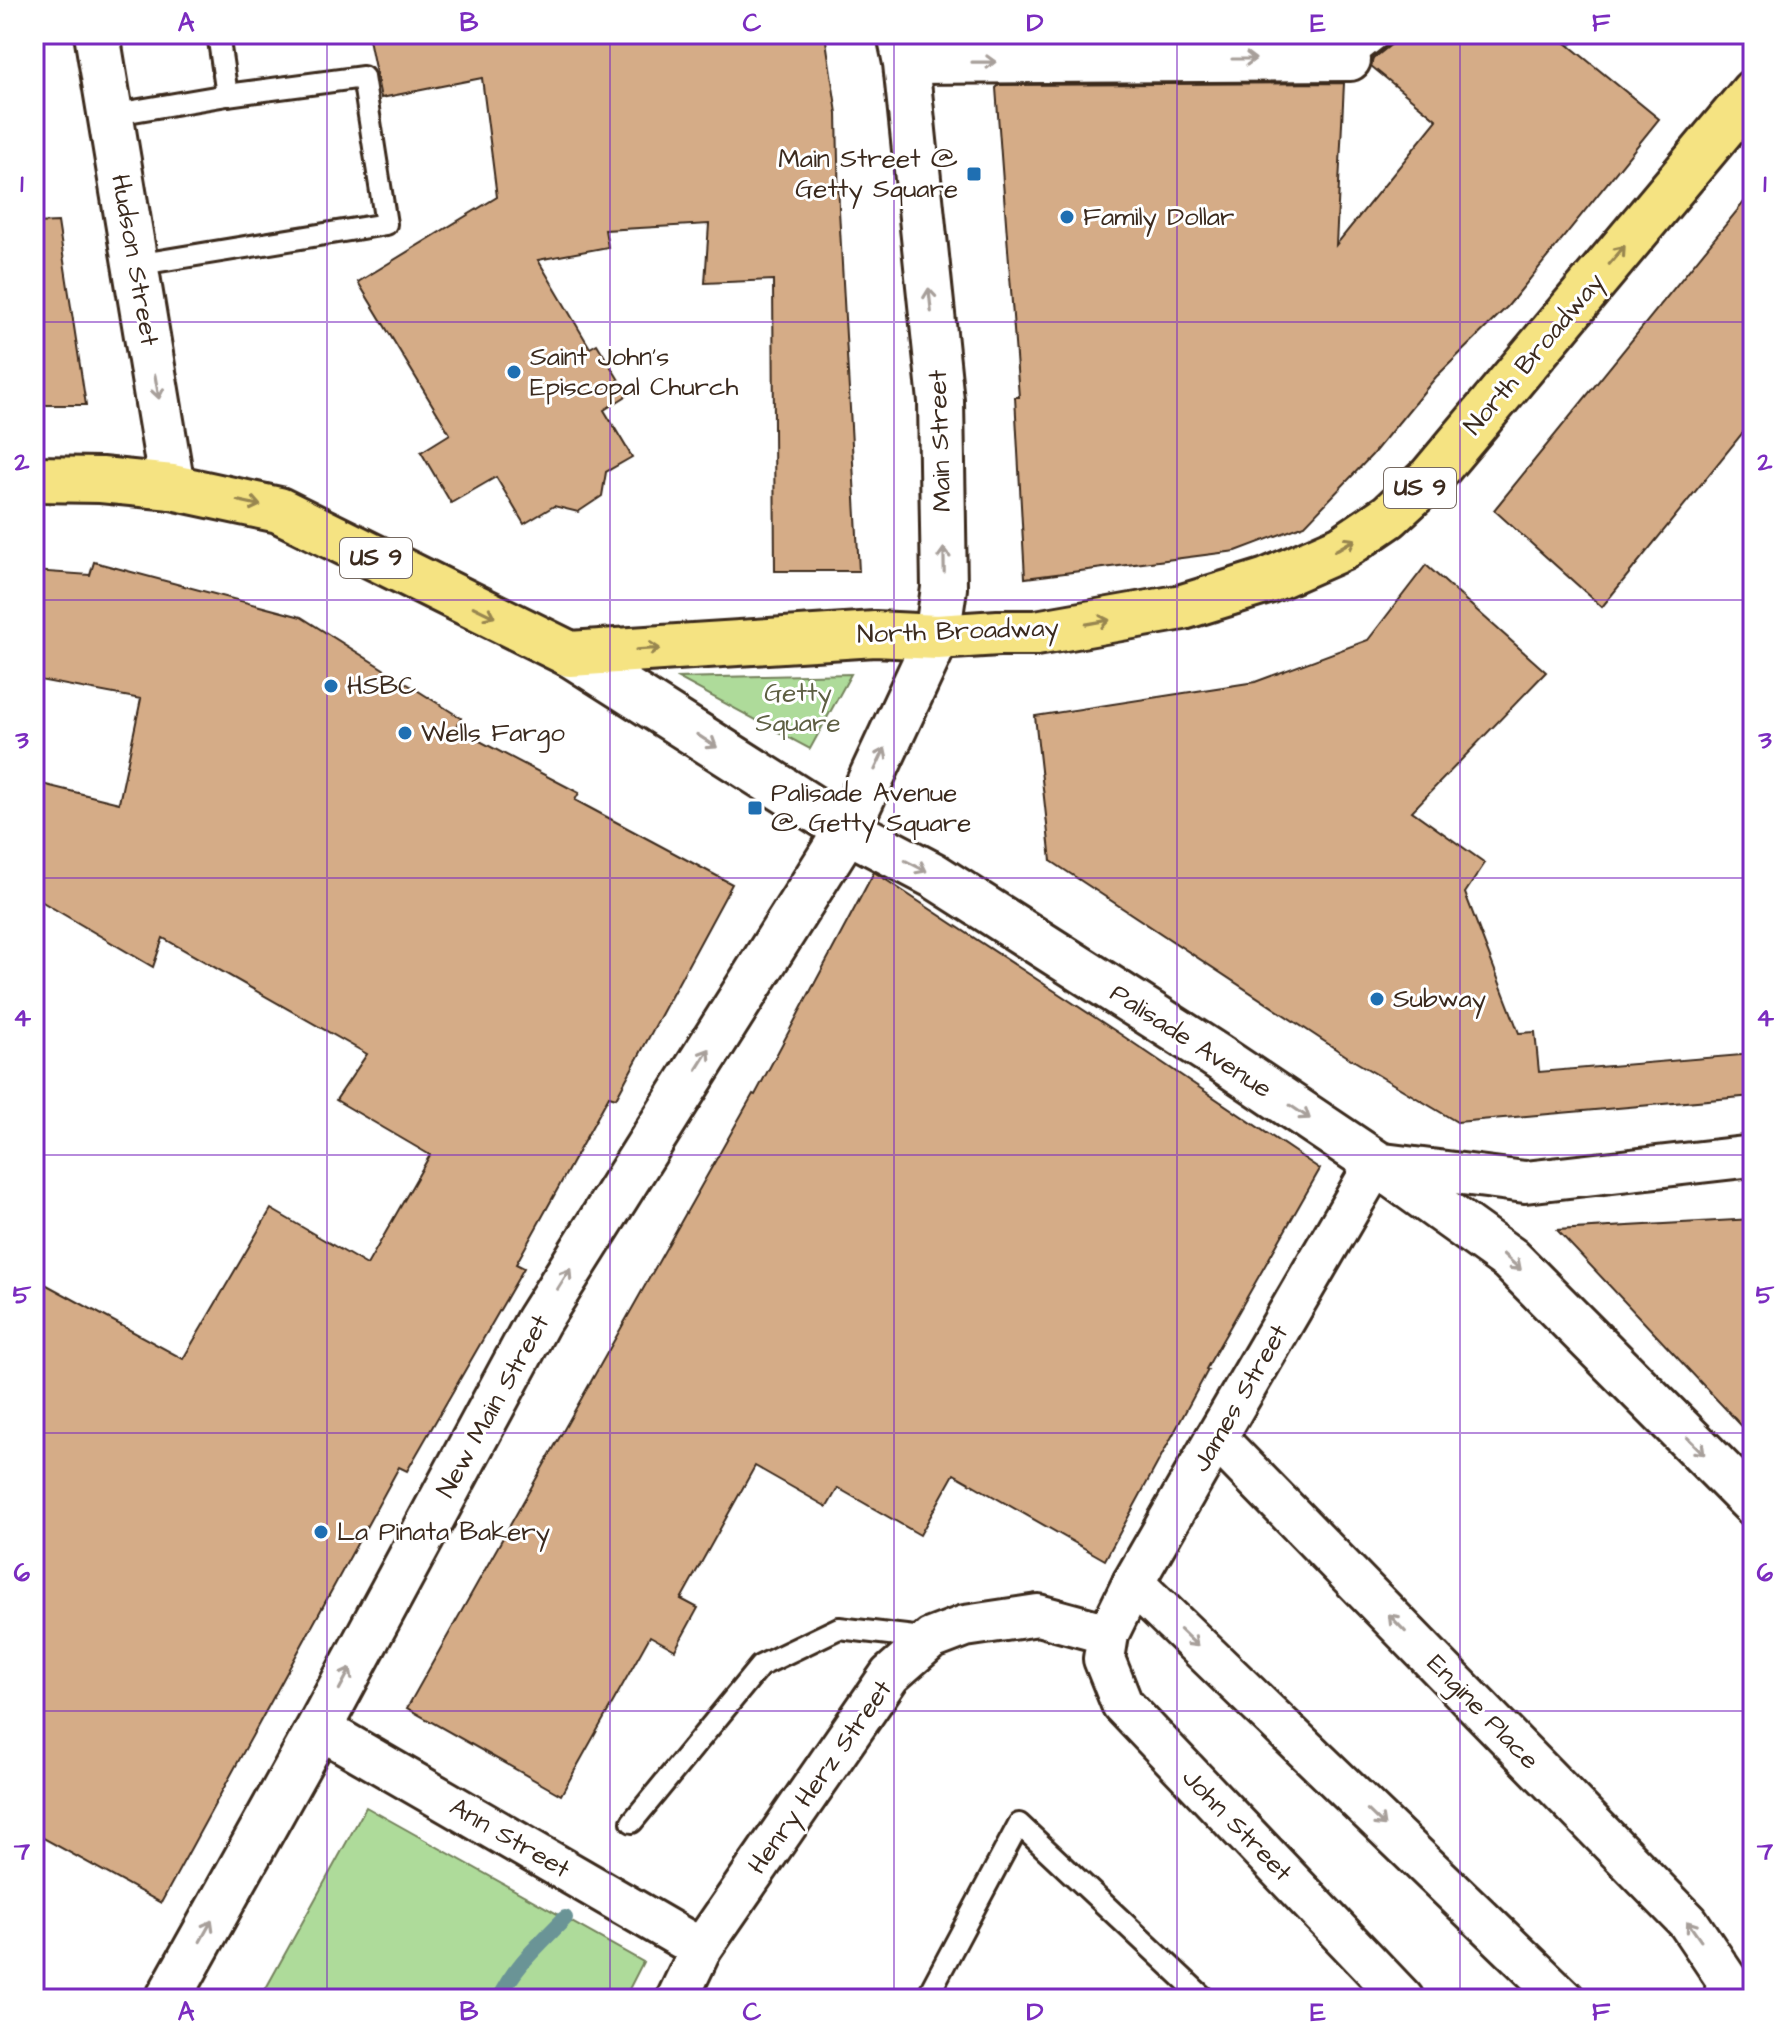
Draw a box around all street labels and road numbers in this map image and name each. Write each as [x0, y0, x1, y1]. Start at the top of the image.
street label: Hudson Street [102, 171, 168, 349]
street label: North Broadway [1455, 265, 1614, 444]
street label: Main Street [920, 369, 960, 513]
road number: US 9 [1384, 468, 1456, 508]
road number: US 9 [340, 538, 412, 578]
street label: North Broadway [857, 609, 1059, 655]
street label: Palisade Avenue [1103, 975, 1279, 1107]
street label: New Main Street [428, 1308, 558, 1504]
street label: James Street [1183, 1317, 1297, 1478]
street label: Engine Place [1417, 1646, 1547, 1779]
street label: Henry Herz Street [739, 1672, 902, 1882]
street label: John Street [1174, 1760, 1301, 1890]
street label: Ann Street [443, 1789, 577, 1887]

